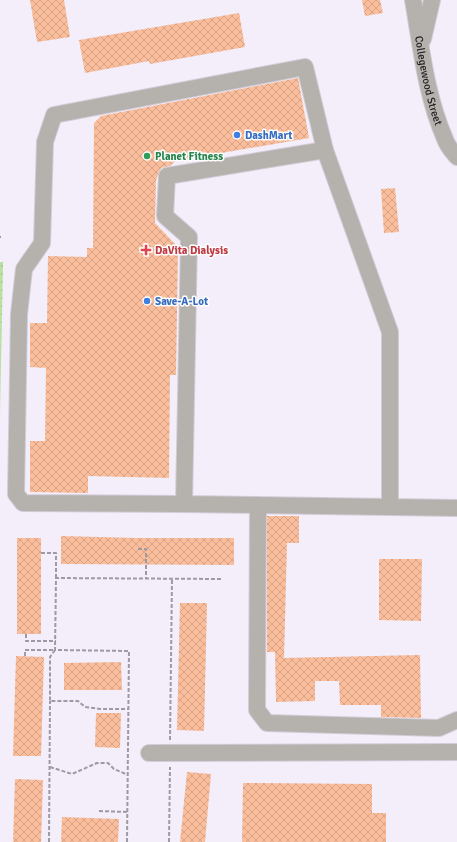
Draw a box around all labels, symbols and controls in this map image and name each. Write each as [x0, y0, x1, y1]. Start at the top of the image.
street label: Collegewood Street [412, 35, 445, 127]
place label: DashMart [245, 129, 292, 142]
marker: DashMart [232, 130, 242, 140]
place label: Planet Fitness [155, 150, 223, 163]
marker: Planet Fitness [142, 151, 152, 161]
marker: DaVita Dialysis [140, 244, 152, 256]
place label: DaVita Dialysis [155, 244, 228, 257]
place label: Save-A-Lot [155, 295, 208, 308]
marker: Save-A-Lot [142, 296, 152, 306]

